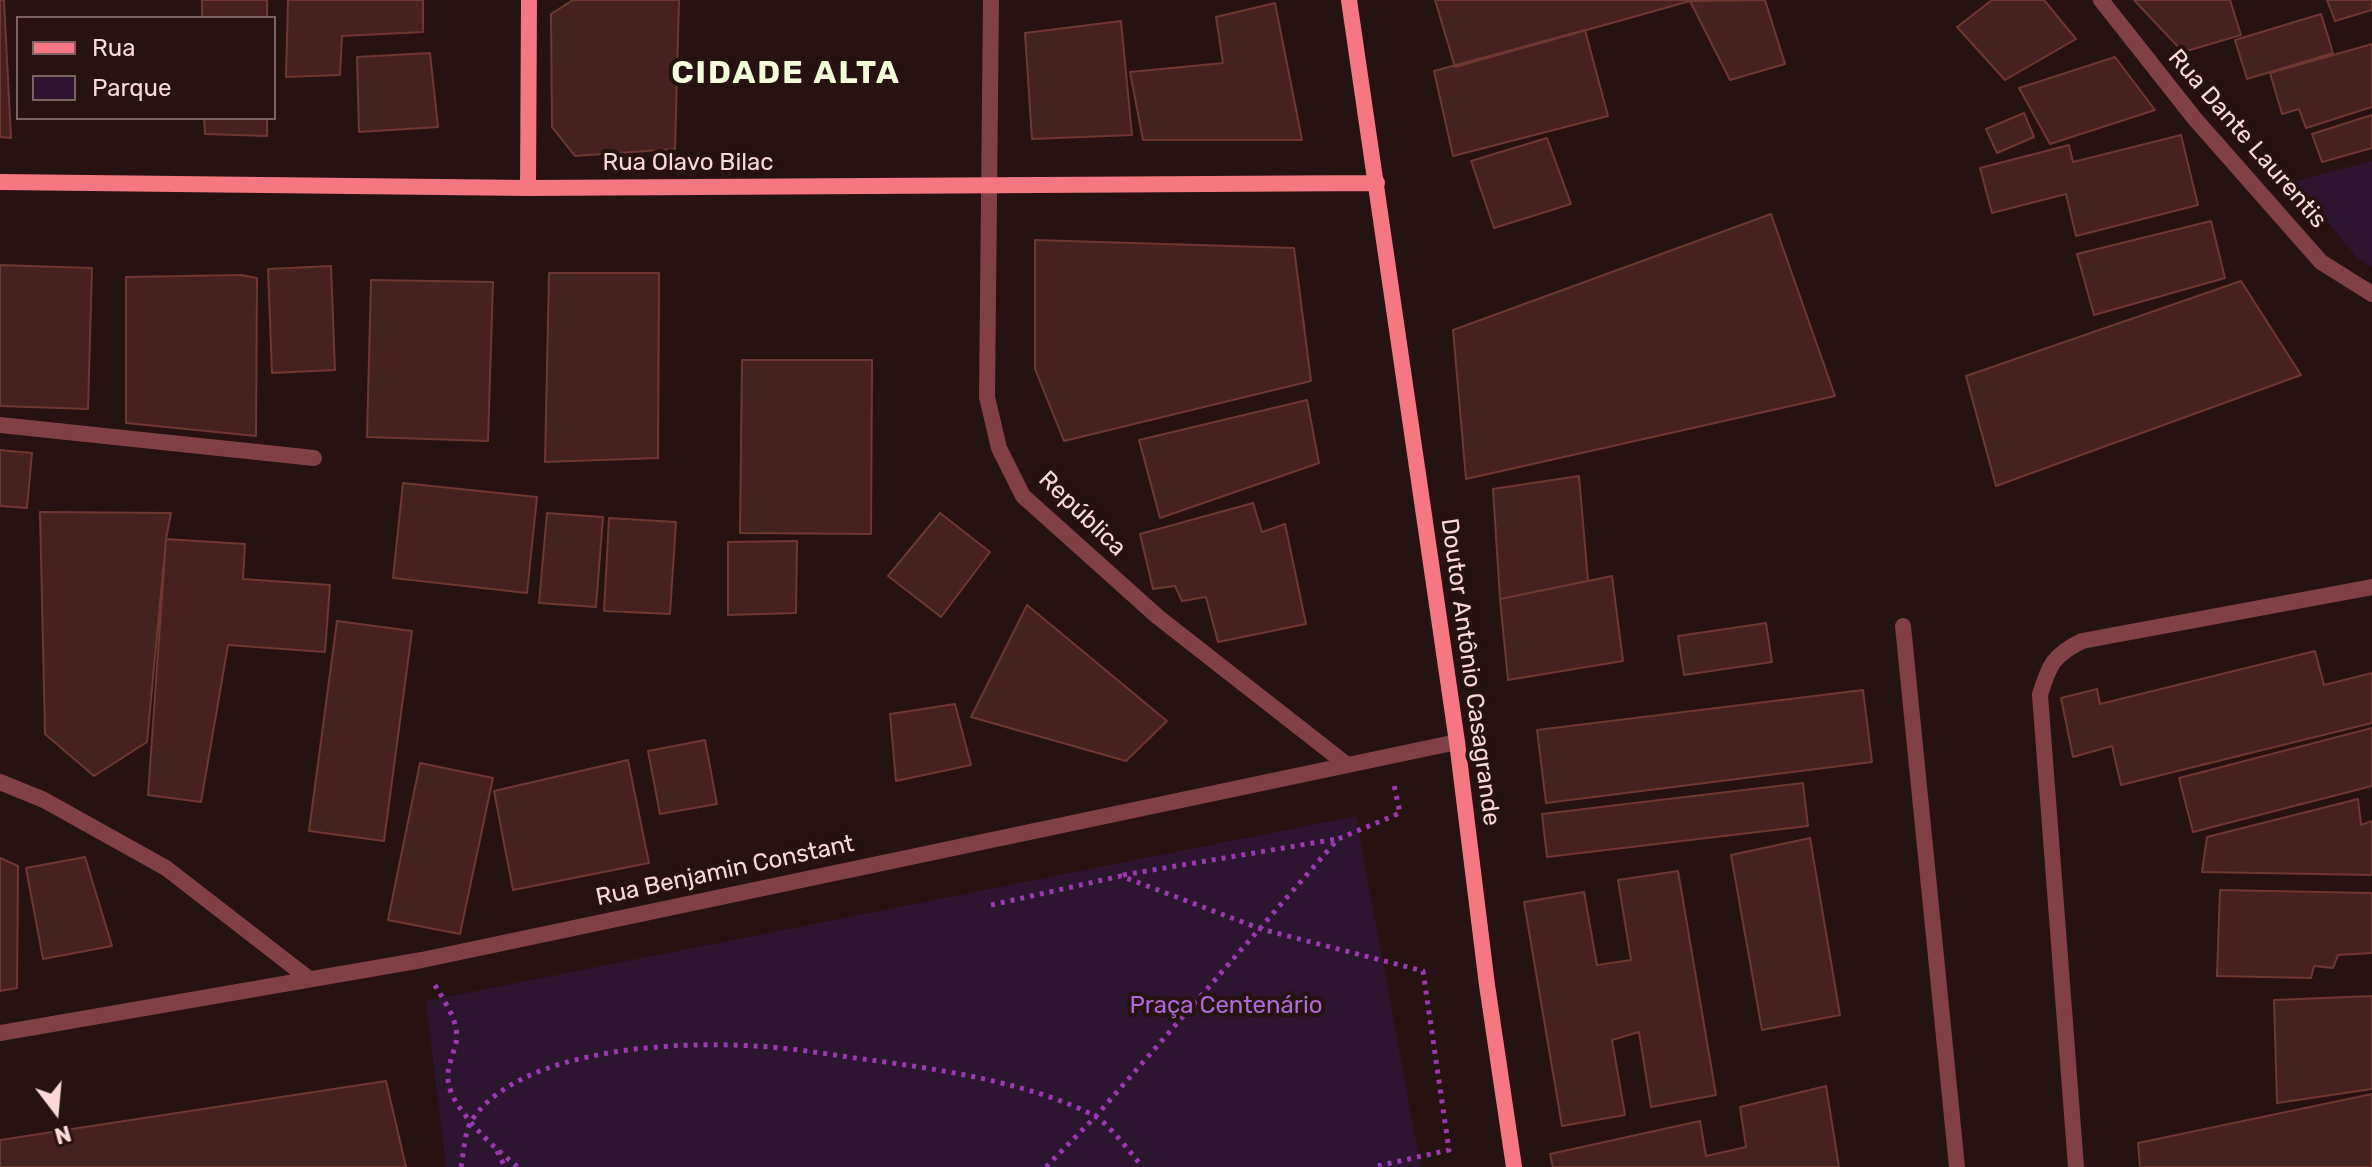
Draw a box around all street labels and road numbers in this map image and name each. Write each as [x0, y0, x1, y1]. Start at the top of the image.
street label: Rua Dante Laurentis [2162, 44, 2332, 234]
street label: Rua Olavo Bilac [602, 149, 774, 177]
street label: República [1032, 465, 1132, 563]
street label: Doutor Antônio Casagrande [1434, 516, 1506, 828]
street label: Rua Benjamin Constant [593, 830, 857, 912]

